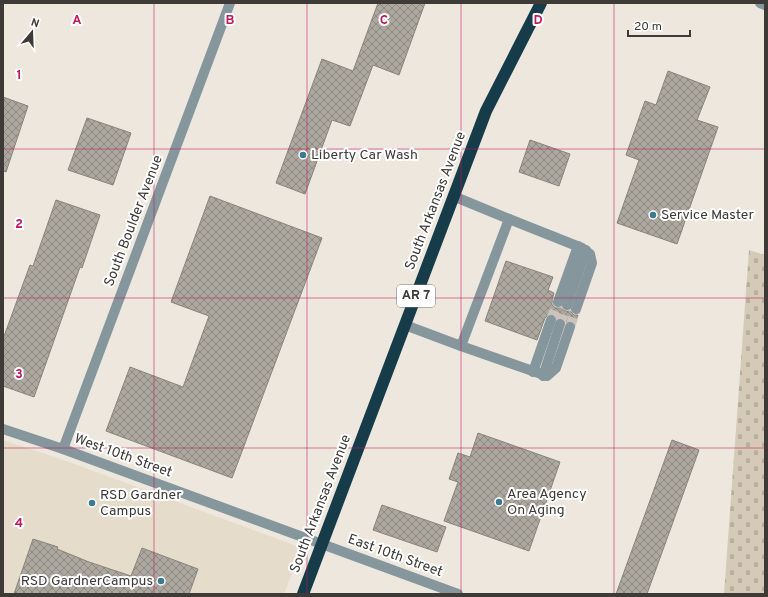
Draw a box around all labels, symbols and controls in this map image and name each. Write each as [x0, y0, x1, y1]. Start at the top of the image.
north arrow [12, 12, 52, 52]
scale bar [628, 12, 690, 38]
text: A [72, 13, 82, 29]
text: B [226, 13, 235, 29]
text: C [380, 13, 388, 29]
text: D [533, 13, 543, 29]
text: N [29, 16, 41, 31]
text: 20 m [634, 19, 662, 35]
text: 1 [16, 68, 22, 84]
street label: South Arkansas Avenue [402, 129, 470, 273]
place label: Liberty Car Wash [311, 147, 418, 164]
marker: Liberty Car Wash [298, 150, 308, 160]
street label: South Boulder Avenue [101, 153, 167, 289]
place label: Service Master [661, 207, 754, 224]
marker: Service Master [648, 210, 658, 220]
text: 2 [15, 217, 23, 233]
road number: AR 7 [397, 285, 435, 307]
text: 3 [15, 367, 23, 383]
street label: West 10th Street [72, 430, 174, 482]
street label: South Arkansas Avenue [287, 432, 355, 576]
place label: Area Agency On Aging [507, 486, 587, 519]
place label: RSD Gardner Campus [100, 487, 182, 520]
marker: Area Agency On Aging [494, 497, 504, 507]
marker: RSD Gardner Campus [87, 498, 97, 508]
text: 4 [15, 516, 23, 532]
street label: East 10th Street [345, 531, 445, 581]
place label: RSD GardnerCampus [21, 573, 153, 590]
marker: RSD GardnerCampus [156, 576, 166, 586]

